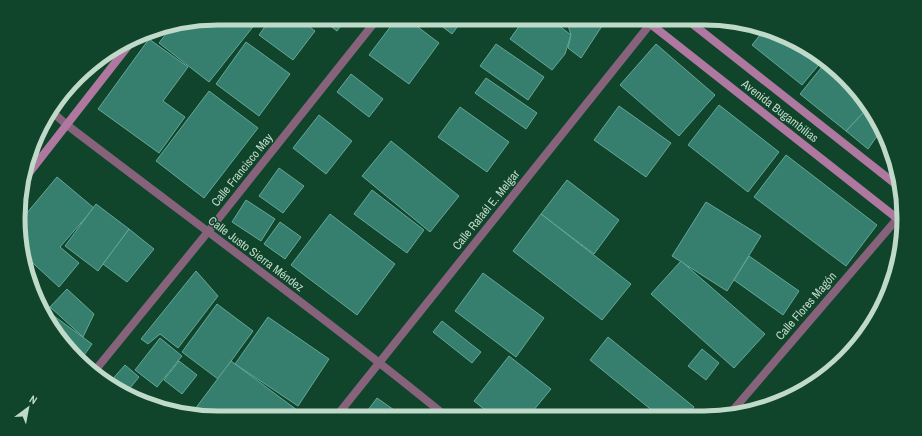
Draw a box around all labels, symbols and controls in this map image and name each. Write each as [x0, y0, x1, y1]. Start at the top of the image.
street label: Avenida Bugambilias [737, 75, 822, 146]
street label: Calle Francisco May [208, 130, 276, 210]
street label: Calle Rafaél E. Melgar [449, 166, 524, 253]
street label: Calle Justo Sierra Méndez [205, 213, 307, 295]
street label: Calle Flores Magón [772, 269, 840, 343]
north arrow [8, 388, 48, 428]
text: N [27, 392, 40, 407]

